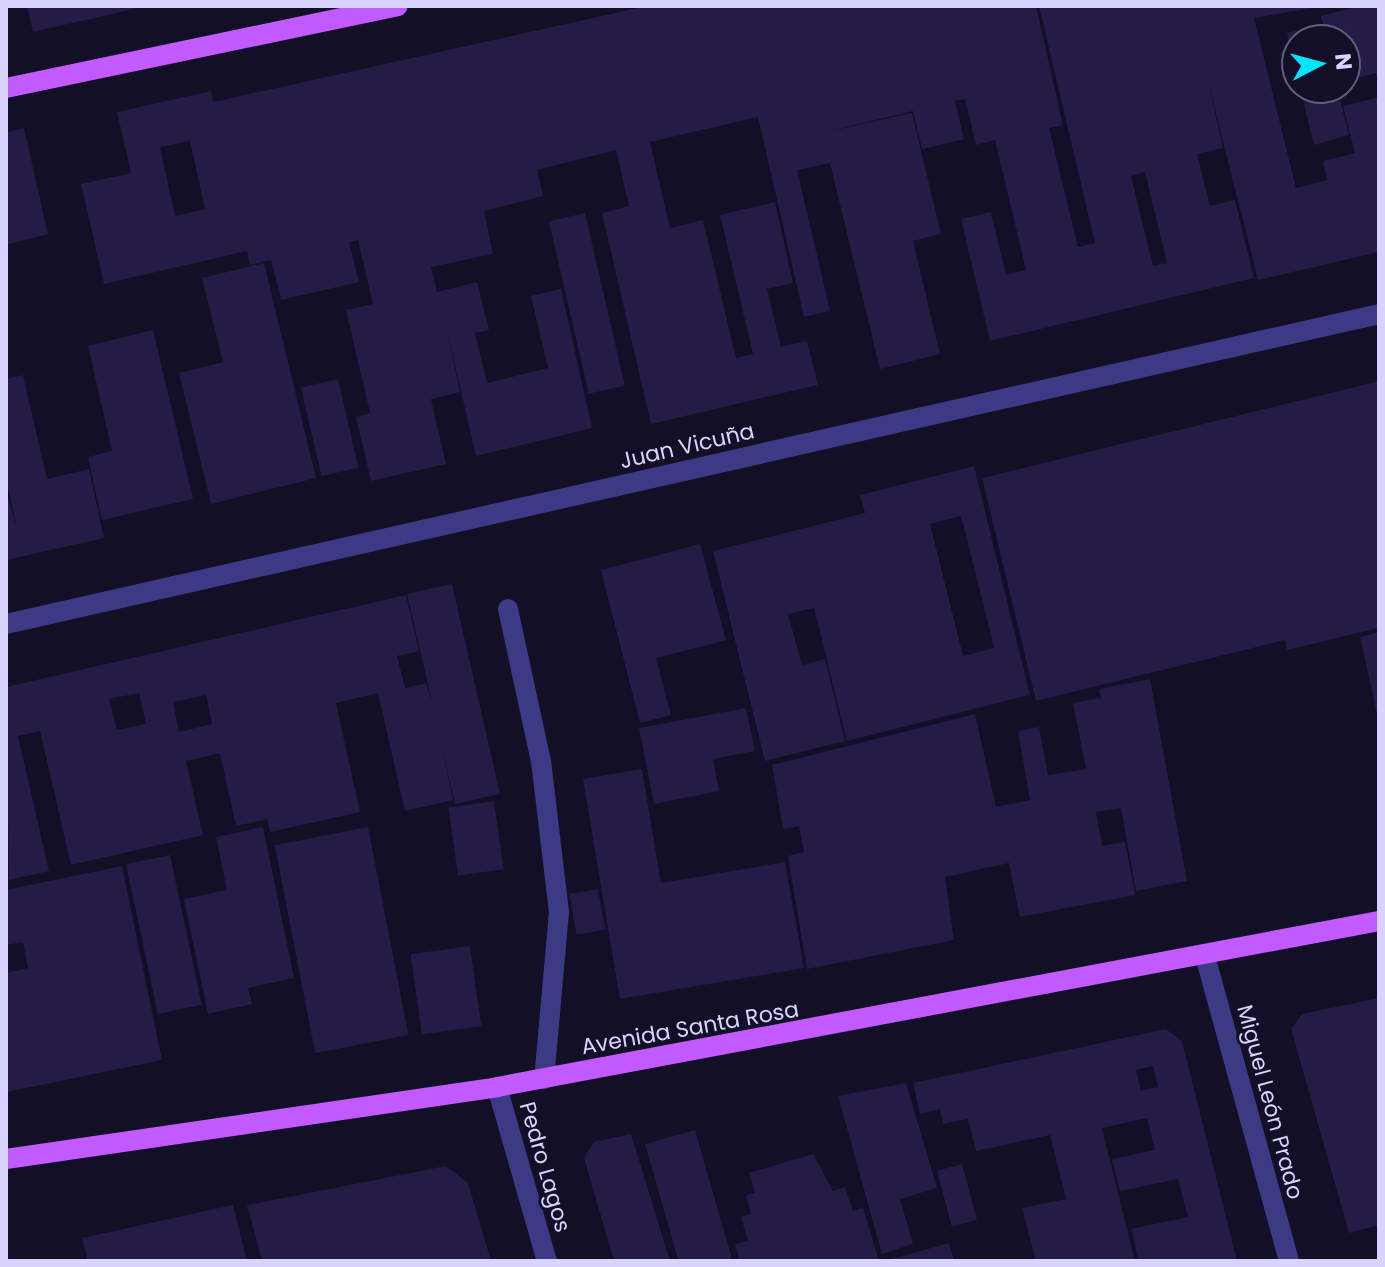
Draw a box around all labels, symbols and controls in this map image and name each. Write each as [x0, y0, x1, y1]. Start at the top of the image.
north arrow [1281, 24, 1361, 104]
text: N [1327, 52, 1360, 71]
street label: Juan Vicuña [617, 418, 757, 474]
street label: Avenida Santa Rosa [579, 996, 801, 1060]
street label: Miguel León Prado [1231, 1002, 1309, 1202]
street label: Pedro Lagos [514, 1099, 576, 1235]

